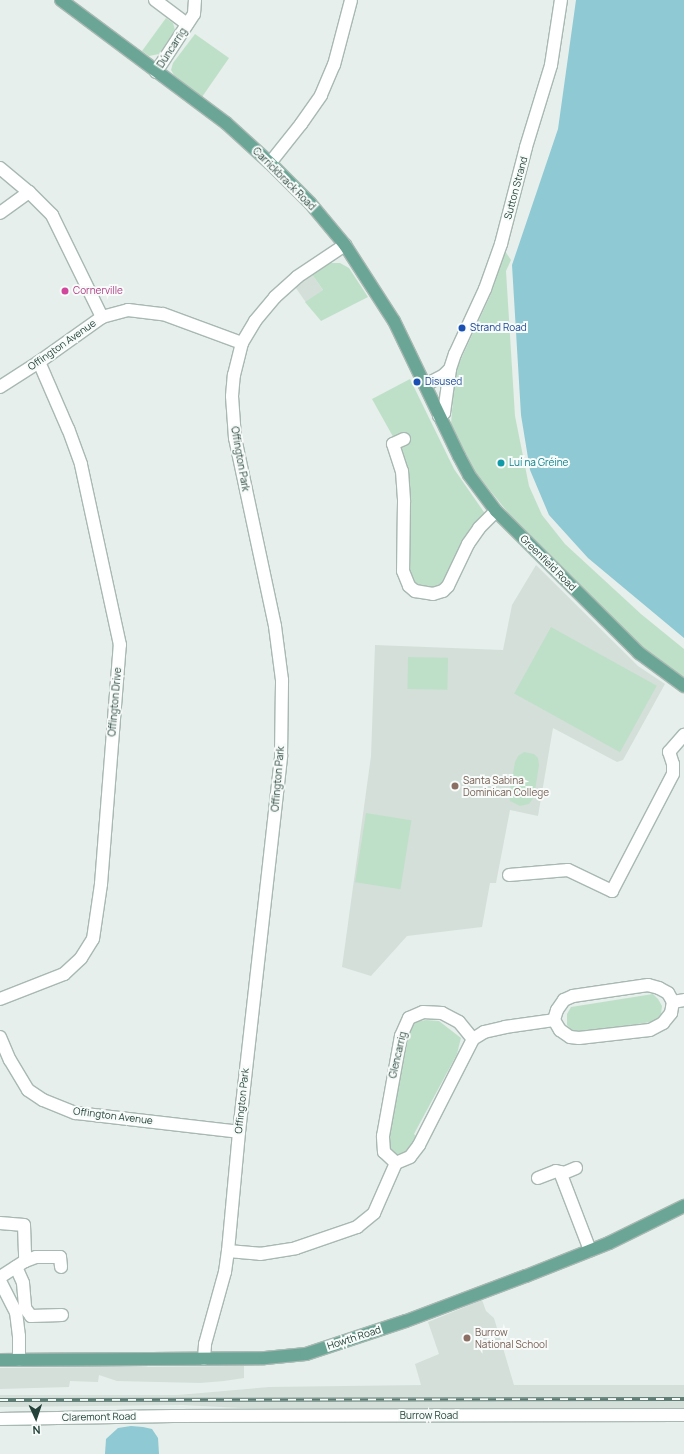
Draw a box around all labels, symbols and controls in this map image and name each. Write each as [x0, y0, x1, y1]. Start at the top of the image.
street label: Dúncarrig [155, 26, 189, 70]
street label: Carrickbrack Road [250, 145, 318, 213]
street label: Sutton Strand [502, 155, 530, 221]
place label: Cornerville [73, 285, 123, 297]
marker: Cornerville [60, 286, 70, 296]
street label: Offington Avenue [26, 317, 98, 373]
place label: Strand Road [470, 322, 527, 334]
marker: Strand Road [457, 323, 467, 333]
place label: Disused [425, 376, 462, 388]
marker: Disused [412, 377, 422, 387]
street label: Offington Park [228, 426, 252, 492]
place label: Luí na Gréine [509, 457, 568, 469]
marker: Luí na Gréine [496, 458, 506, 468]
street label: Greenfield Road [518, 533, 578, 593]
street label: Offington Drive [106, 667, 124, 737]
street label: Offington Park [269, 746, 287, 812]
place label: Santa Sabina Dominican College [463, 774, 549, 798]
marker: Santa Sabina Dominican College [450, 781, 460, 791]
street label: Glencarrig [387, 1031, 409, 1079]
street label: Offington Park [233, 1068, 251, 1134]
street label: Offington Avenue [73, 1105, 153, 1127]
street label: Howth Road [326, 1324, 382, 1352]
place label: Burrow National School [475, 1326, 547, 1350]
marker: Burrow National School [462, 1333, 472, 1343]
north arrow [16, 1398, 56, 1438]
street label: Claremont Road [62, 1410, 136, 1424]
street label: Burrow Road [400, 1410, 458, 1422]
text: N [32, 1423, 41, 1438]

